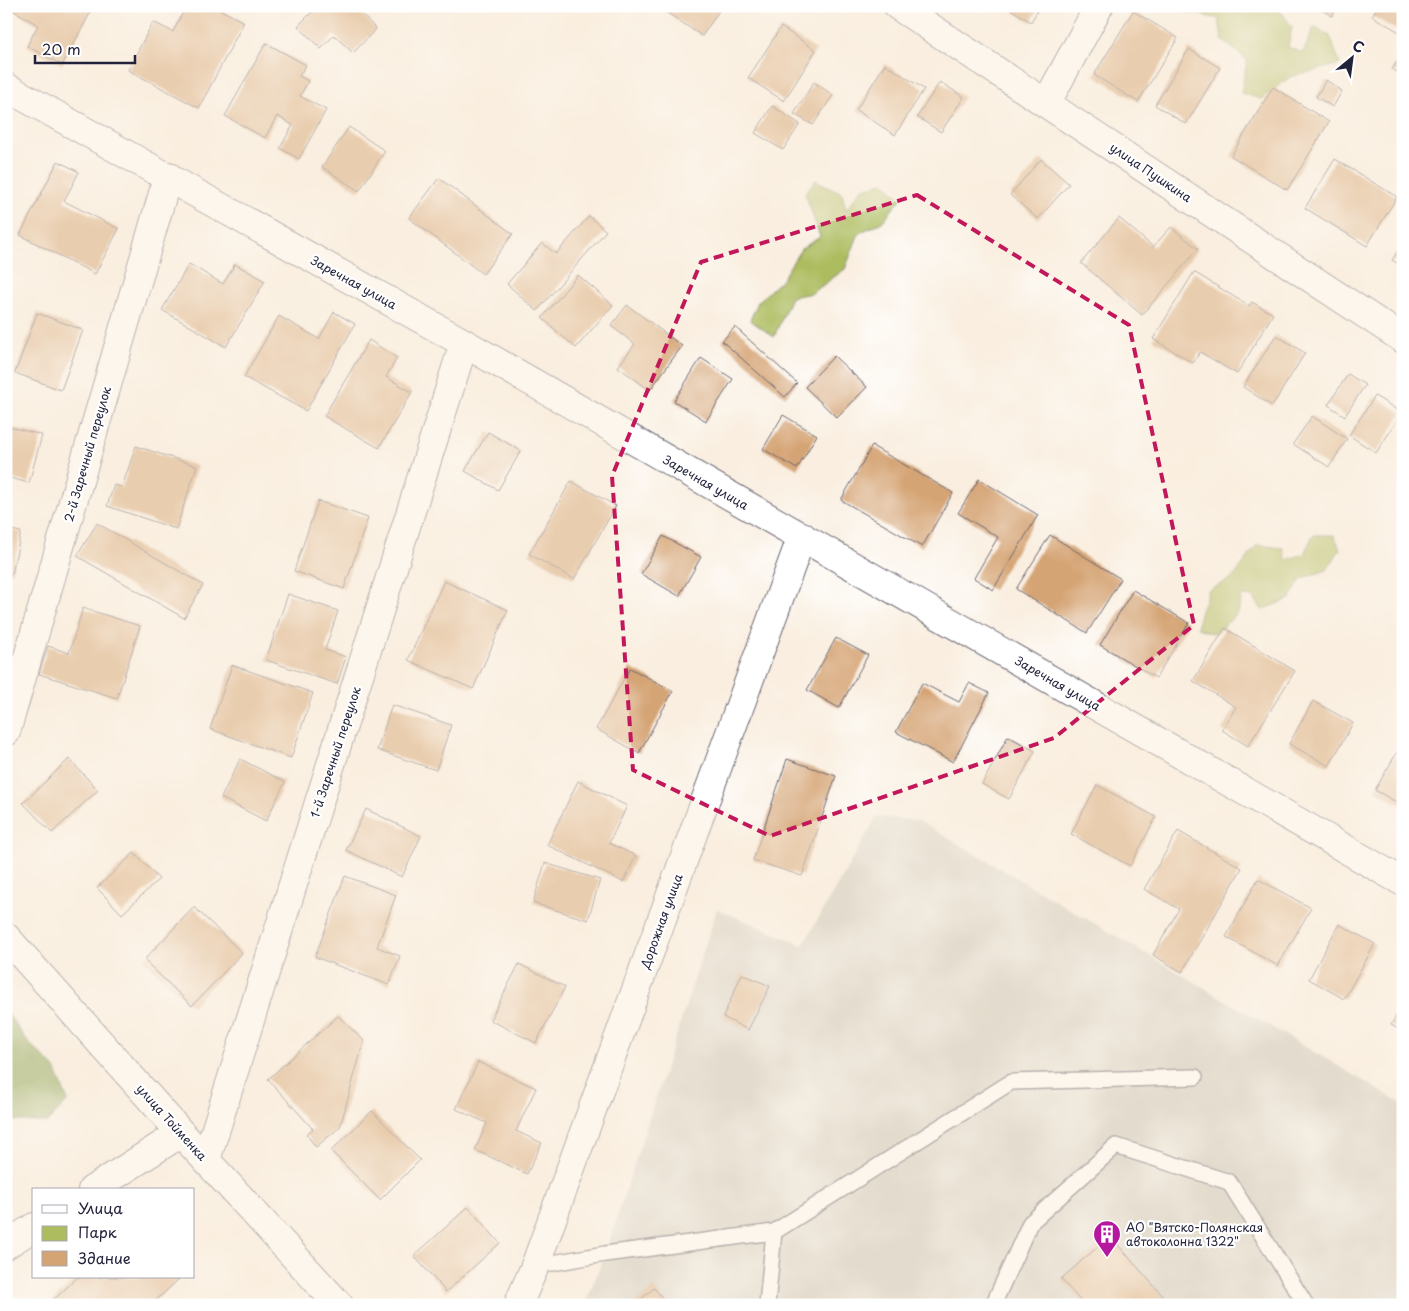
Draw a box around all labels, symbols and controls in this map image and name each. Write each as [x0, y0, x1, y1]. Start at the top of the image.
scale bar [35, 32, 135, 64]
north arrow [1326, 32, 1376, 82]
text: С [1349, 34, 1368, 58]
text: 20 m [42, 37, 81, 60]
street label: улица Пушкина [1106, 138, 1196, 206]
street label: Заречная улица [308, 251, 401, 313]
street label: 2-й Заречный переулок [59, 383, 115, 524]
street label: Заречная улица [660, 450, 752, 514]
street label: Заречная улица [1012, 651, 1104, 715]
street label: 1-й Заречный переулок [305, 683, 365, 820]
street label: Дорожная улица [635, 871, 687, 972]
street label: улица Тойменка [133, 1080, 212, 1165]
legend [32, 1188, 195, 1278]
text: Улица [78, 1196, 123, 1219]
place label: АО "Вятско-Полянская автоколонна 1322" [1126, 1218, 1263, 1250]
building icon: АО "Вятско-Полянская автоколонна 1322" [1092, 1219, 1122, 1258]
text: Парк [78, 1220, 117, 1243]
text: Здание [78, 1246, 131, 1269]

